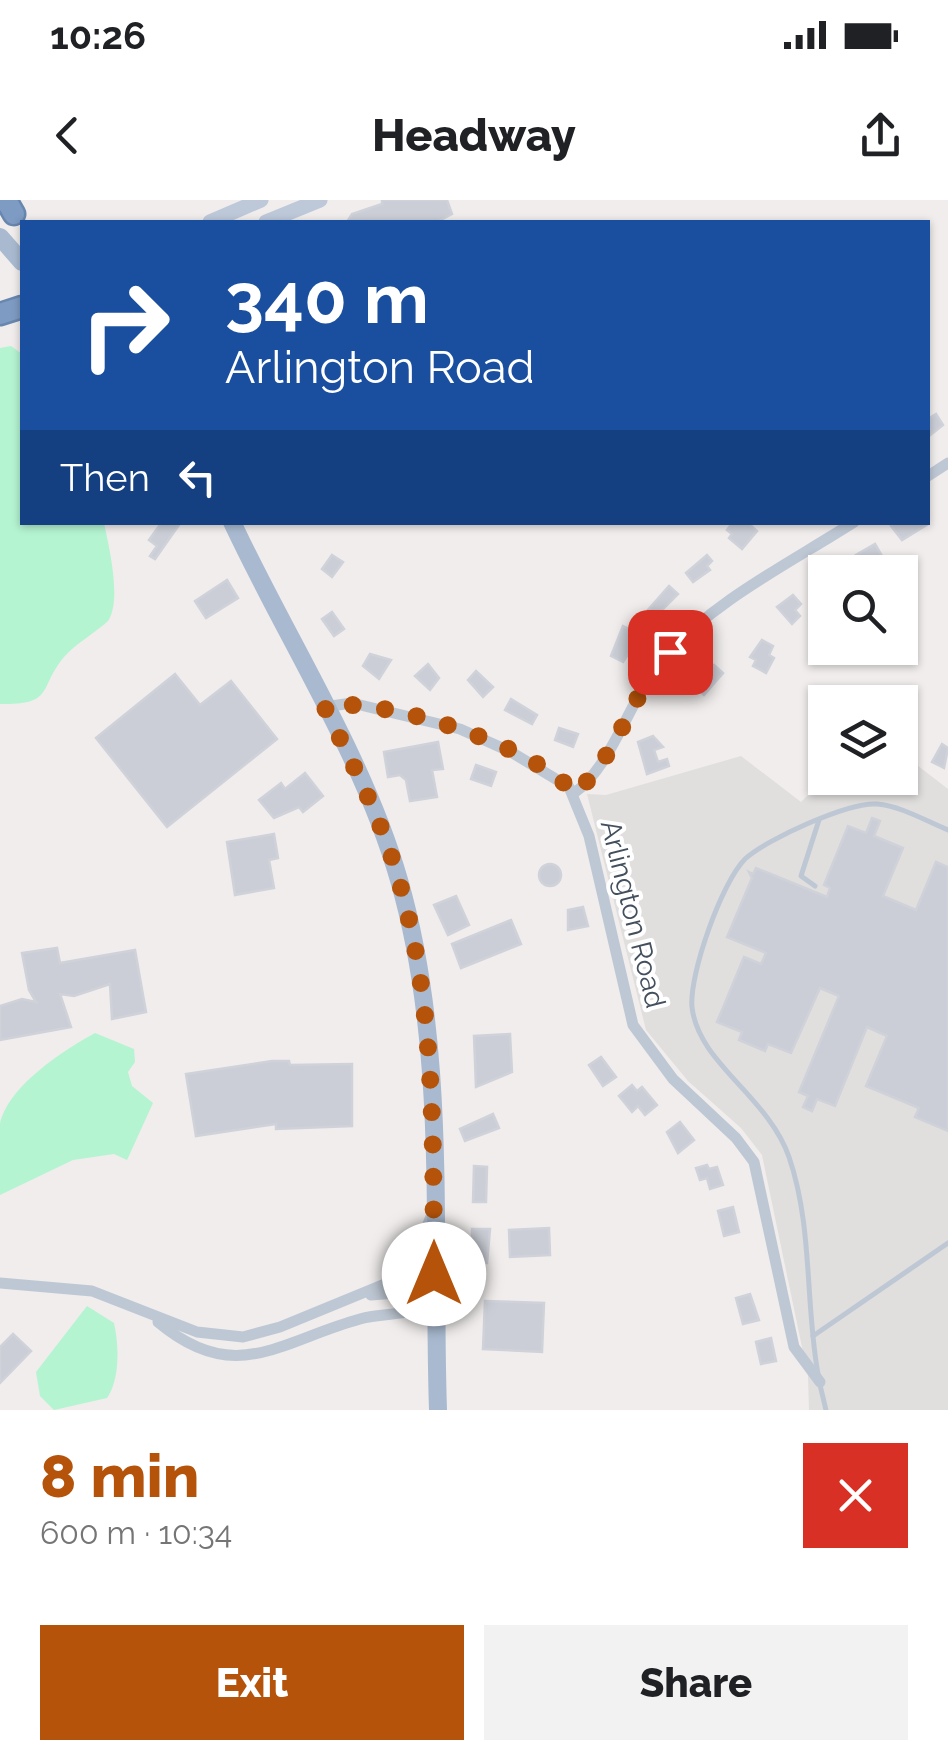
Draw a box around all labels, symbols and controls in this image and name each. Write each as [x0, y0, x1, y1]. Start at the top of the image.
text: 10:26 [50, 13, 146, 58]
icon: back [40, 108, 95, 163]
icon: share [853, 108, 908, 163]
text: Headway [372, 109, 576, 162]
text: 340 m [225, 257, 429, 339]
icon: right [60, 260, 190, 390]
text: Arlington Road [225, 341, 534, 394]
icon: left [170, 450, 225, 505]
text: Then [60, 455, 150, 500]
map controls [808, 555, 918, 795]
button: search [808, 555, 918, 665]
pin [628, 610, 713, 695]
icon: arrive [643, 625, 698, 680]
button: layers [808, 685, 918, 795]
street label: Arlington Road [594, 817, 672, 1011]
position arrow [382, 1222, 486, 1326]
text: 8 min [40, 1441, 199, 1511]
button: close [803, 1443, 908, 1548]
text: 600 m · 10:34 [40, 1514, 232, 1551]
button: Exit [40, 1625, 464, 1740]
button: Share [484, 1625, 908, 1740]

